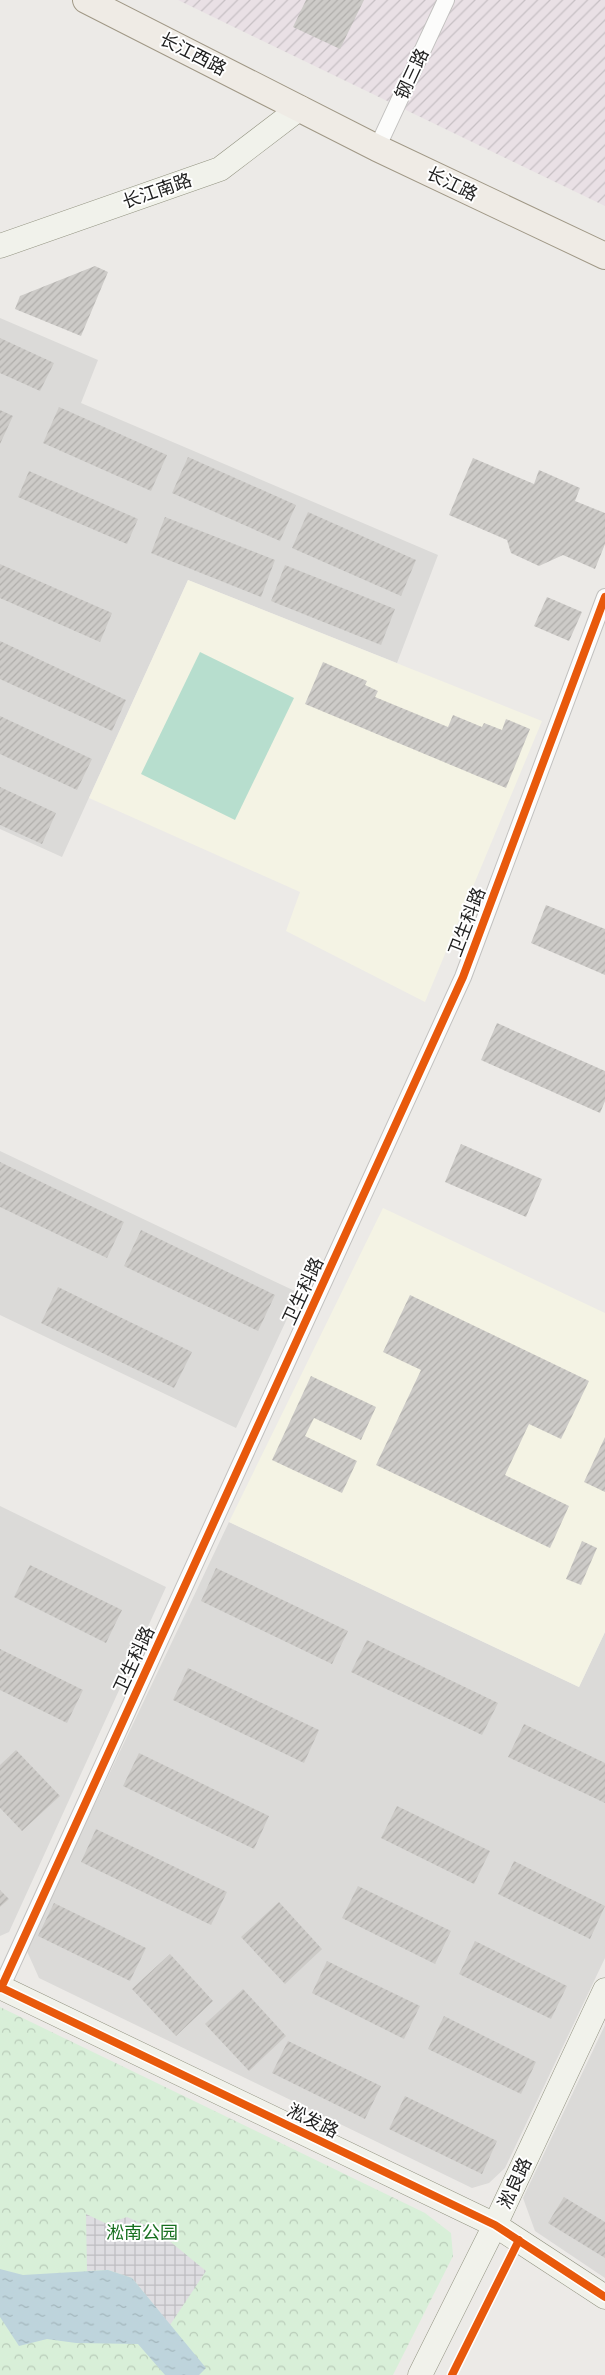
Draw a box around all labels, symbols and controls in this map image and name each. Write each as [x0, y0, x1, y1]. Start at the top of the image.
street label: 长江西路 [155, 29, 230, 82]
street label: 钢三路 [392, 45, 435, 104]
street label: 长江路 [422, 163, 481, 208]
street label: 长江南路 [120, 170, 195, 215]
street label: 卫生科路 [445, 885, 492, 960]
street label: 卫生科路 [279, 1254, 330, 1329]
street label: 卫生科路 [110, 1623, 161, 1698]
street label: 淞发路 [283, 2100, 342, 2145]
street label: 淞良路 [495, 2154, 538, 2213]
park label: 淞南公园 [106, 2223, 178, 2246]

